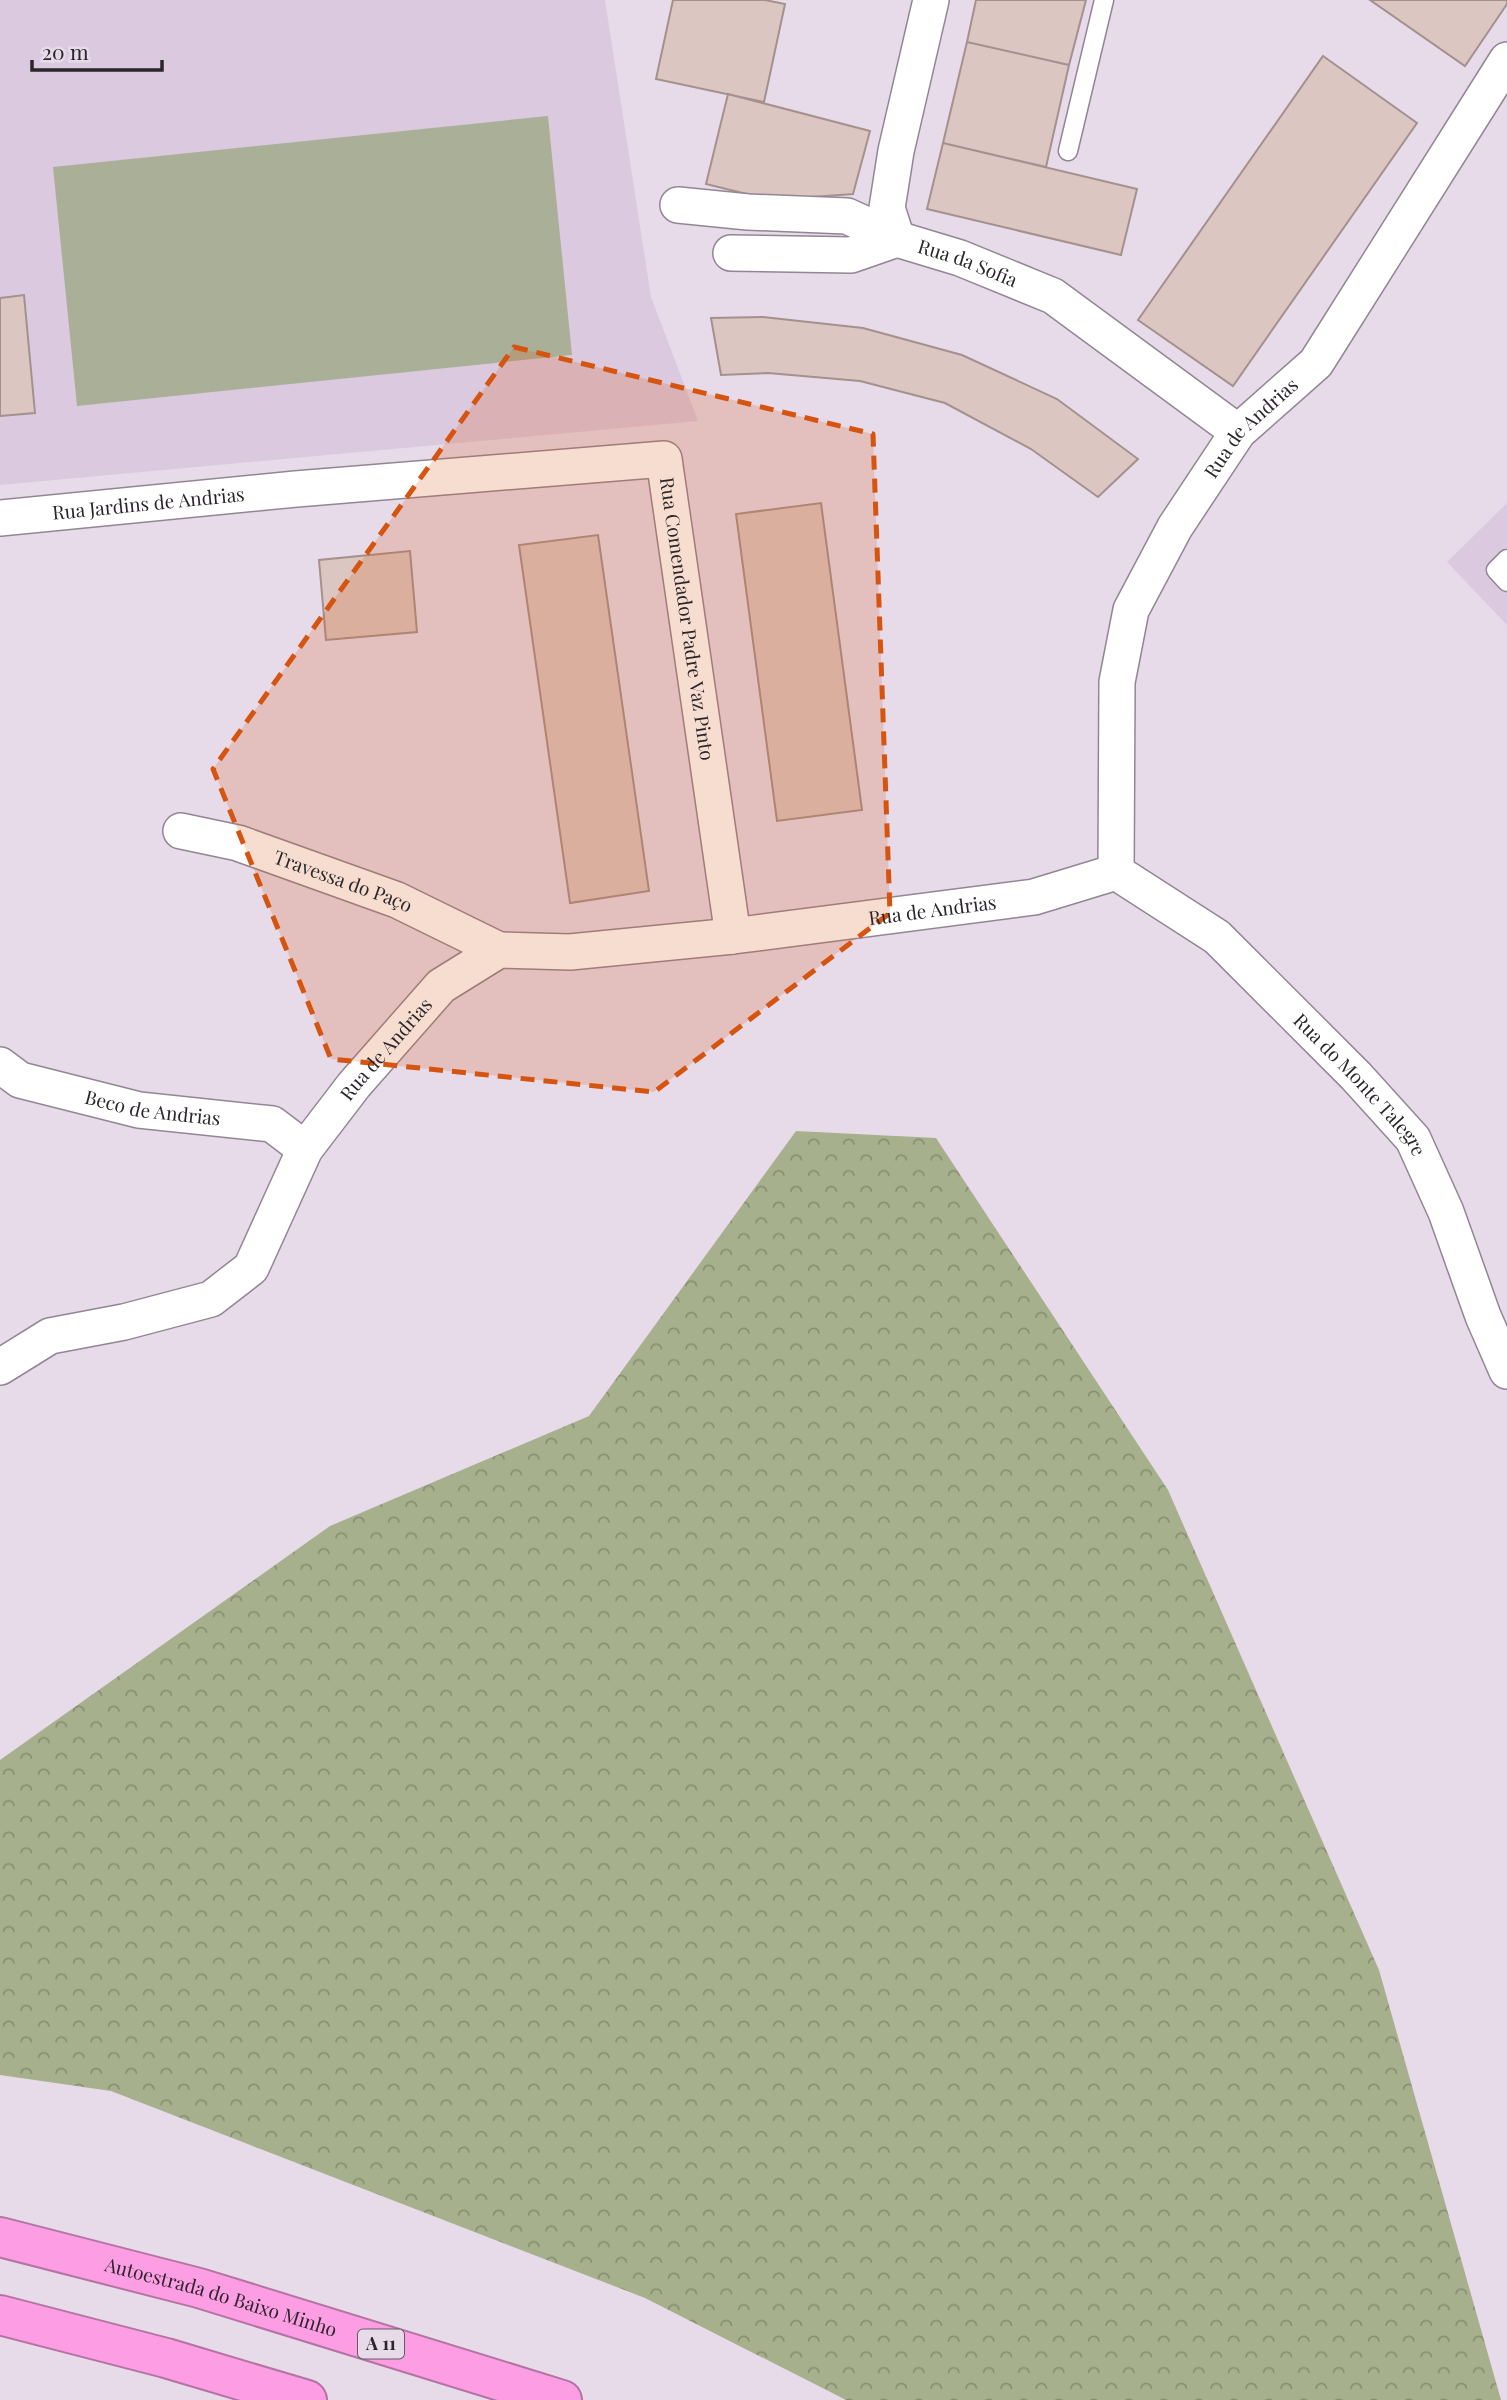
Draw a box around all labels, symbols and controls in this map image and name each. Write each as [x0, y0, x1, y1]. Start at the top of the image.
scale bar [32, 28, 161, 72]
text: 20 m [42, 37, 89, 65]
street label: Rua da Sofia [915, 232, 1022, 292]
street label: Rua de Andrias [1197, 371, 1303, 482]
street label: Rua Comendador Padre Vaz Pinto [655, 475, 721, 762]
street label: Rua Jardins de Andrias [51, 480, 246, 525]
street label: Travessa do Paço [271, 843, 417, 918]
street label: Rua de Andrias [867, 888, 998, 930]
street label: Rua de Andrias [333, 991, 437, 1105]
street label: Rua do Monte Talegre [1288, 1007, 1433, 1160]
street label: Beco de Andrias [83, 1083, 222, 1130]
street label: Autoestrada do Baixo Minho [101, 2250, 340, 2342]
road number: A 11 [358, 2330, 404, 2358]

